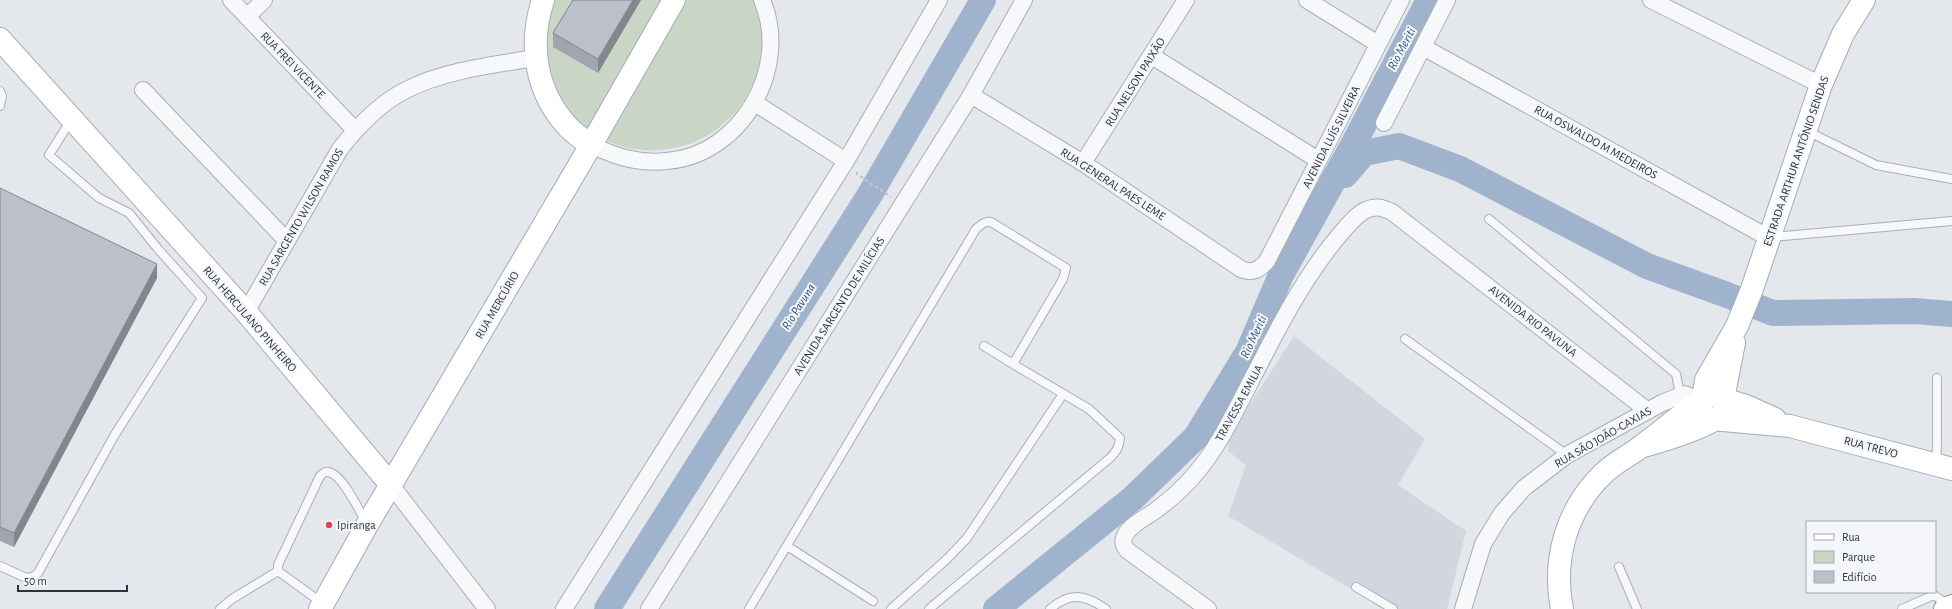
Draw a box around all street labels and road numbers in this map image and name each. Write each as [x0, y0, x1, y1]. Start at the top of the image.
street label: RUA FREI VICENTE [258, 30, 328, 101]
street label: RUA NELSON PAIXÃO [1101, 34, 1167, 129]
street label: ESTRADA ARTHUR ANTÔNIO SENDAS [1760, 74, 1831, 248]
street label: AVENIDA LUÍS SILVEIRA [1299, 83, 1362, 190]
street label: RUA OSWALDO M MEDEIROS [1532, 103, 1660, 181]
street label: RUA SARGENTO WILSON RAMOS [257, 146, 345, 288]
street label: RUA GENERAL PAES LEME [1058, 146, 1168, 222]
street label: AVENIDA SARGENTO DE MILÍCIAS [791, 234, 887, 377]
street label: RUA HERCULANO PINHEIRO [201, 264, 299, 374]
street label: RUA MERCÚRIO [472, 268, 521, 341]
street label: AVENIDA RIO PAVUNA [1487, 283, 1579, 359]
street label: TRAVESSA EMILIA [1213, 363, 1265, 443]
street label: RUA SÃO JOÃO-CAXIAS [1552, 402, 1654, 470]
street label: RUA TREVO [1843, 434, 1900, 460]

